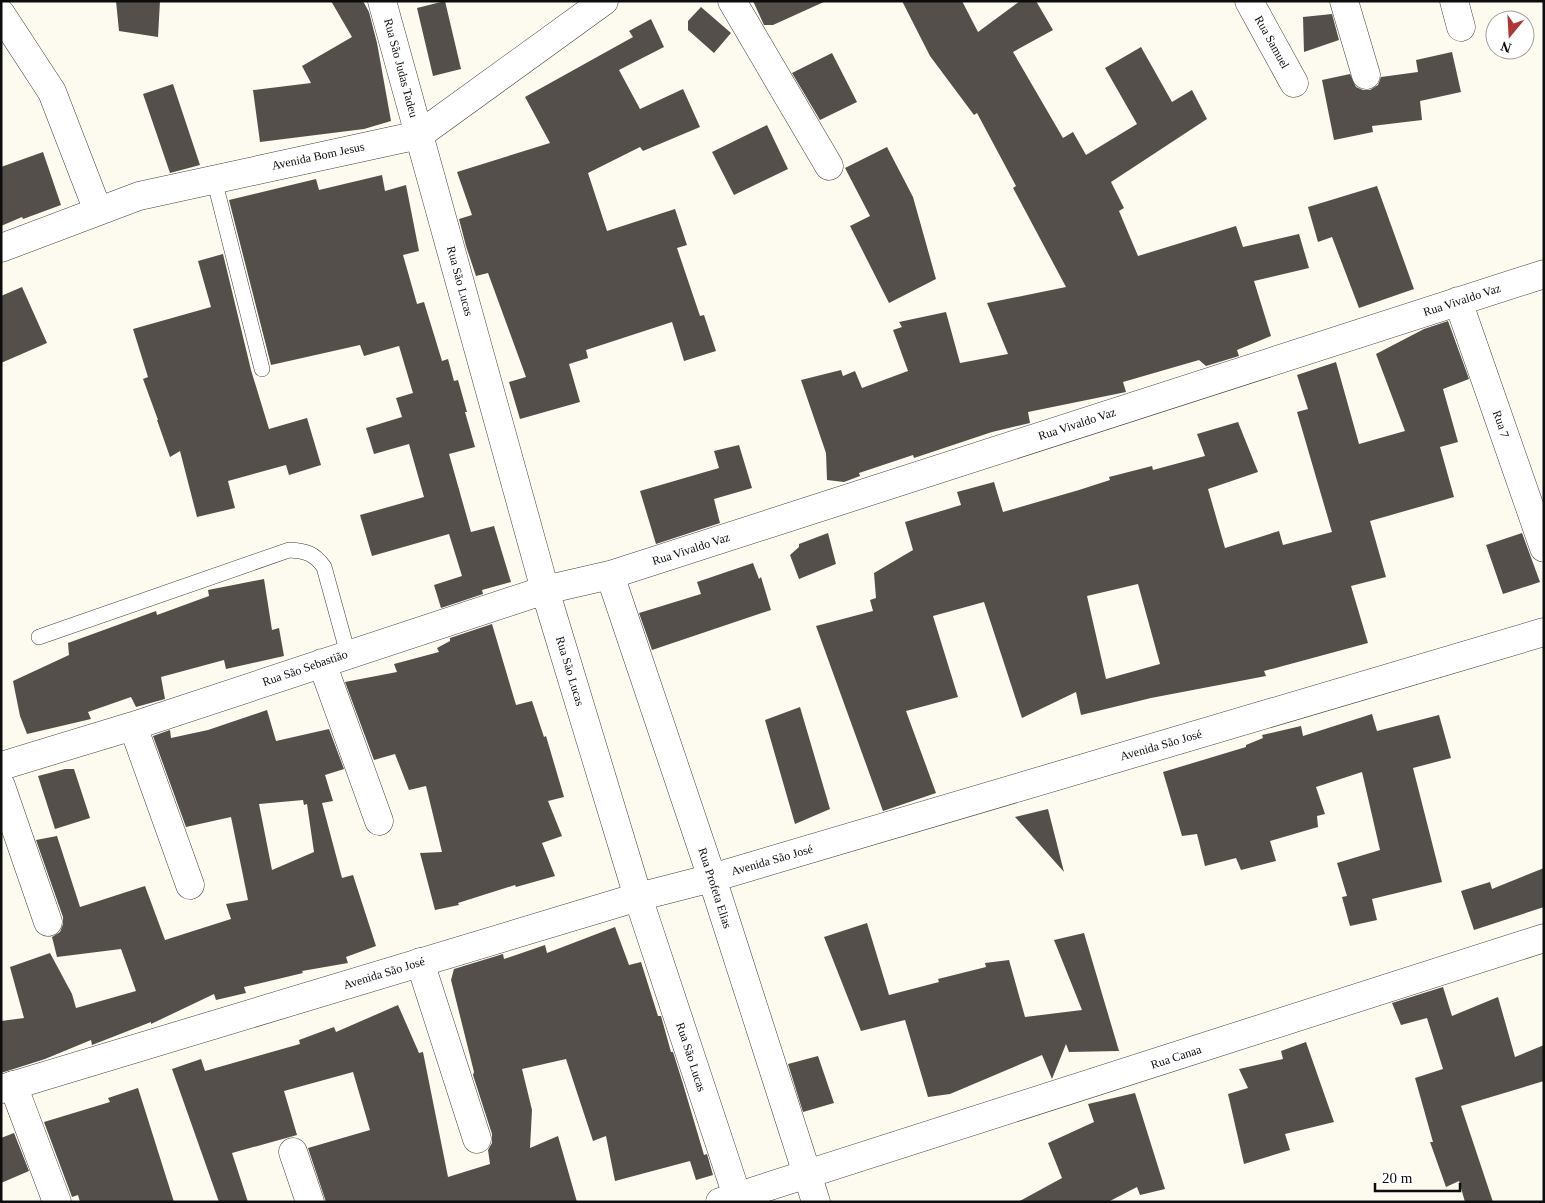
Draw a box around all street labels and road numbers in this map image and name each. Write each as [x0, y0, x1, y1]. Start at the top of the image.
street label: Rua Samuel [1252, 13, 1293, 71]
street label: Rua São Judas Tadeu [381, 17, 421, 119]
street label: Avenida Bom Jesus [270, 139, 366, 173]
street label: Rua São Lucas [444, 244, 476, 318]
street label: Rua Vivaldo Vaz [1421, 281, 1503, 319]
street label: Rua Vivaldo Vaz [1036, 405, 1118, 443]
street label: Rua 7 [1490, 408, 1512, 440]
street label: Rua Vivaldo Vaz [650, 530, 732, 568]
street label: Rua São Lucas [553, 635, 587, 708]
street label: Rua São Sebastião [260, 647, 350, 689]
street label: Avenida São José [1118, 727, 1204, 763]
street label: Avenida São José [729, 842, 815, 878]
street label: Rua Profeta Elias [695, 846, 735, 930]
street label: Avenida São José [342, 954, 426, 992]
street label: Rua São Lucas [673, 1021, 709, 1094]
street label: Rua Canaa [1149, 1042, 1204, 1072]

